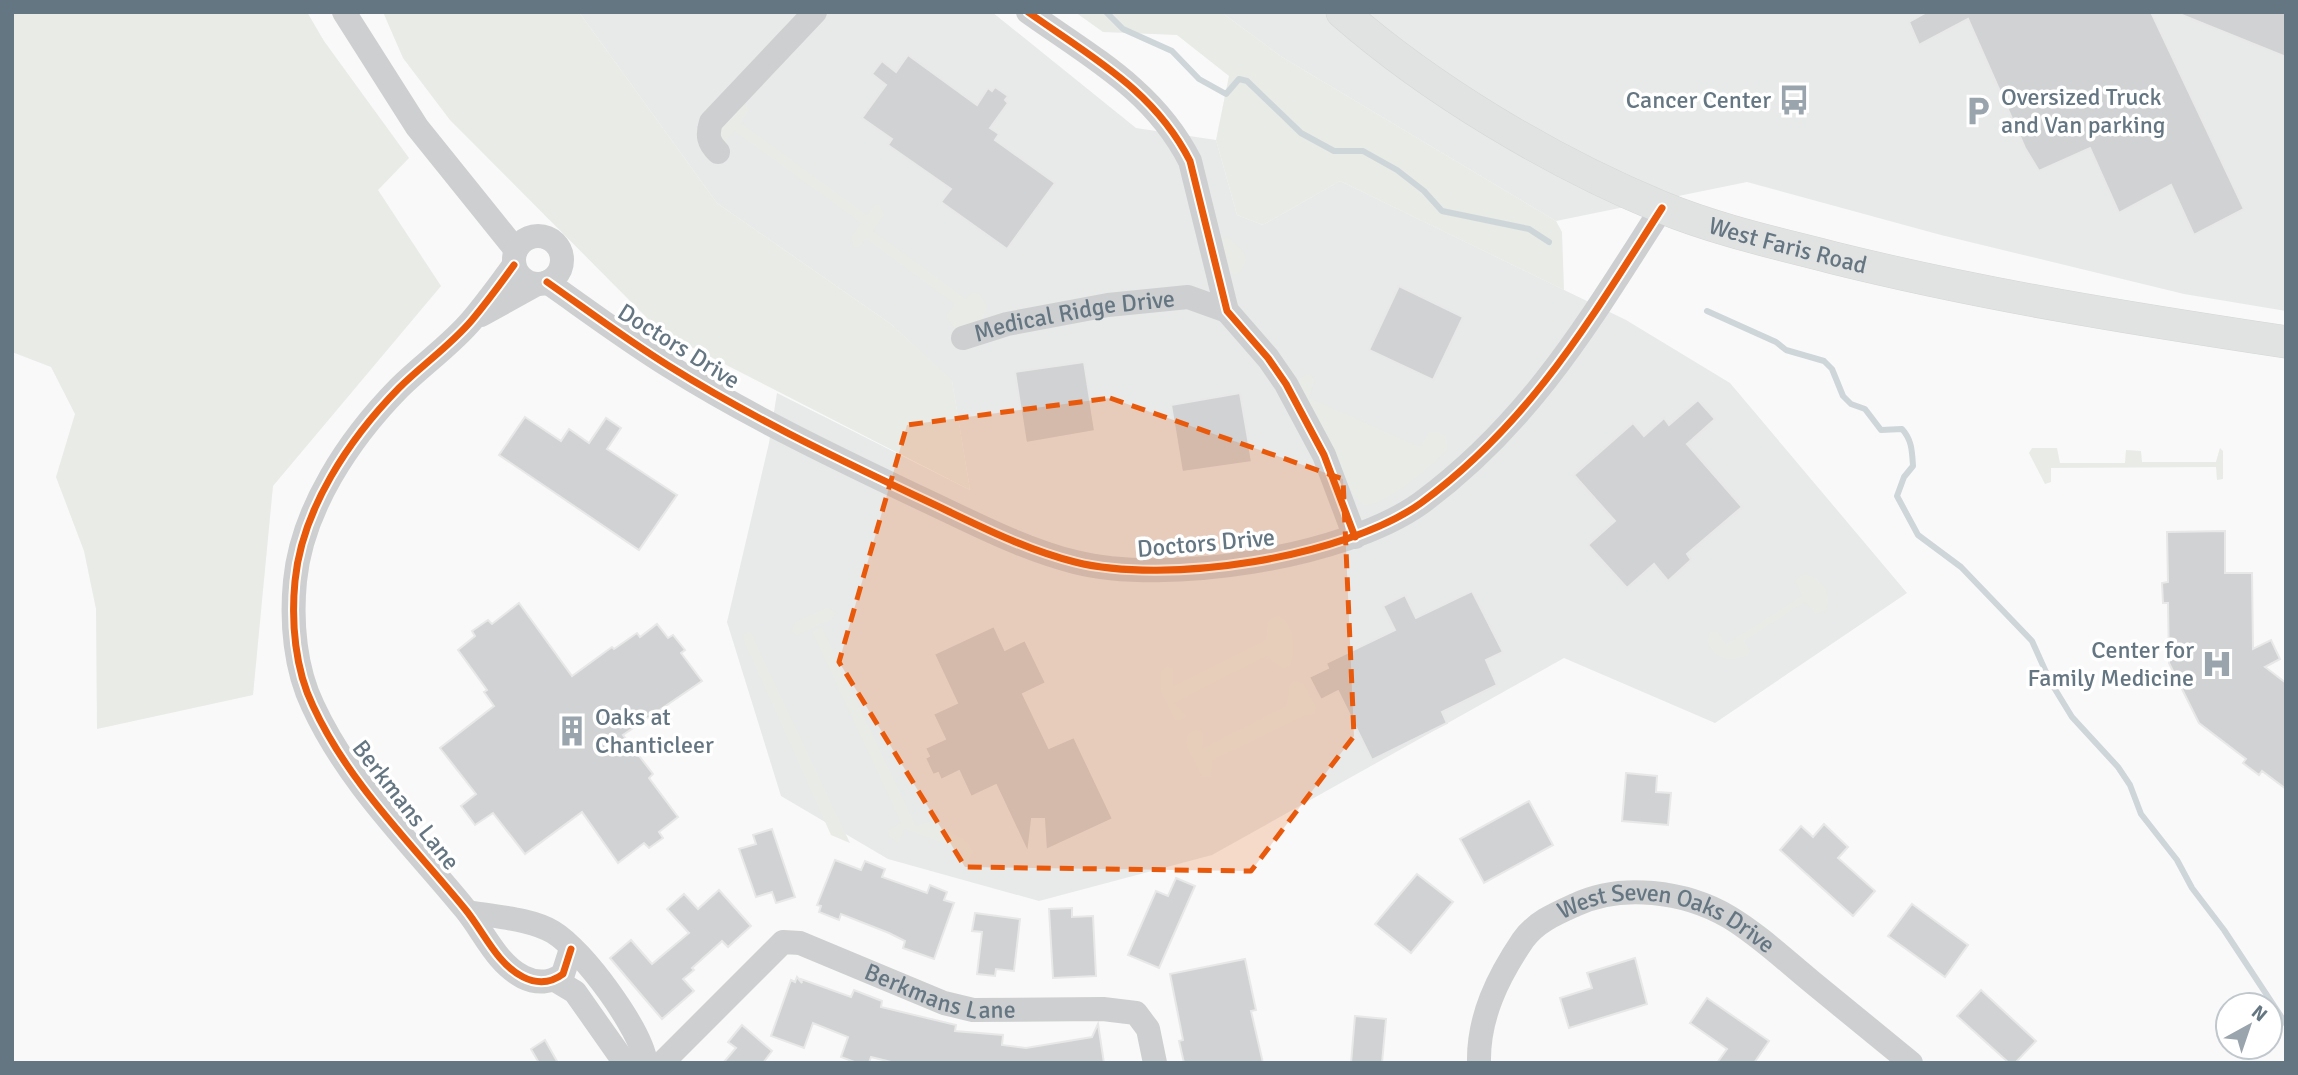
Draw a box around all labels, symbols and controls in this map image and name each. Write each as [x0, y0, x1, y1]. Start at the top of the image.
place label: Oversized Truck and Van parking [2001, 82, 2166, 140]
bus stop icon: Cancer Center [1777, 83, 1811, 117]
place label: Cancer Center [1626, 85, 1771, 115]
parking icon: Oversized Truck and Van parking [1961, 94, 1995, 128]
street label: West Faris Road [1705, 210, 1870, 280]
street label: Medical Ridge Drive [970, 283, 1176, 349]
street label: Doctors Drive [612, 297, 746, 395]
street label: Doctors Drive [1136, 522, 1276, 564]
place label: Center for Family Medicine [2028, 635, 2194, 693]
hospital icon: Center for Family Medicine [2200, 647, 2234, 681]
place label: Oaks at Chanticleer [595, 702, 714, 760]
building icon: Oaks at Chanticleer [555, 714, 589, 748]
street label: Berkmans Lane [346, 734, 466, 876]
street label: West Seven Oaks Drive [1553, 877, 1781, 960]
street label: Berkmans Lane [860, 957, 1016, 1026]
north arrow [2214, 991, 2284, 1061]
text: N [2247, 1000, 2272, 1027]

